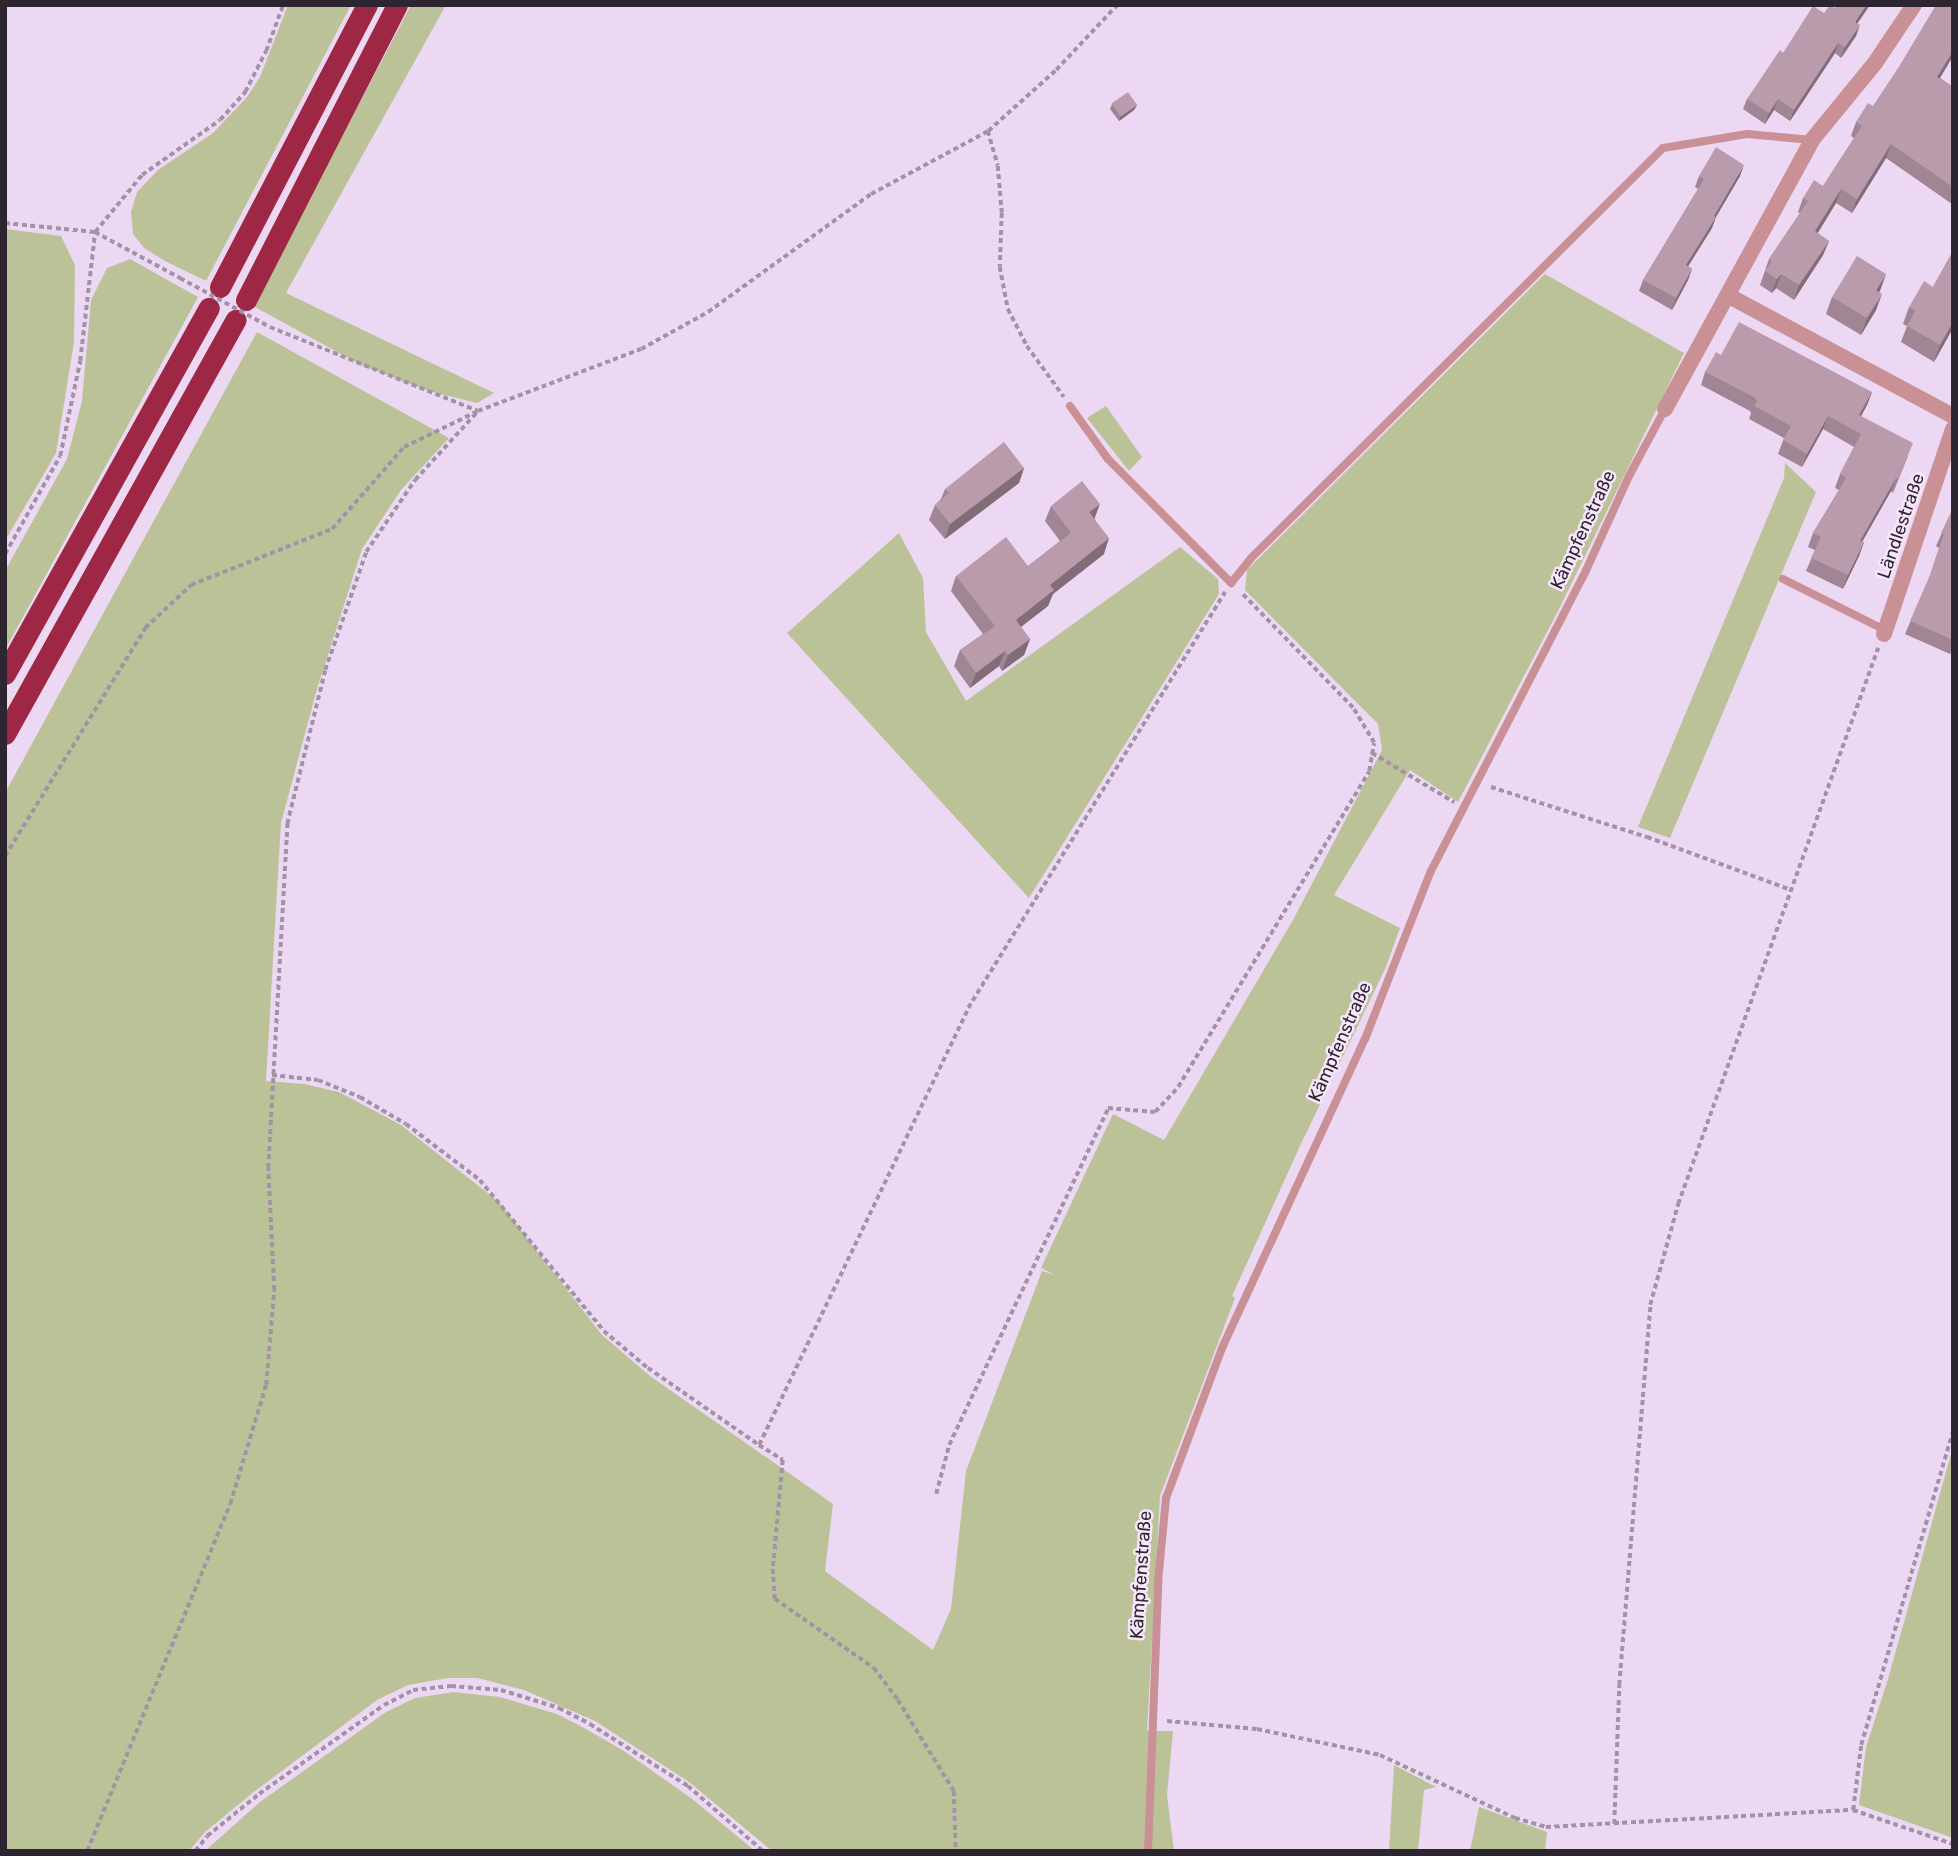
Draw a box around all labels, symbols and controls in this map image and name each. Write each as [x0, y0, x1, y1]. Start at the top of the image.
street label: Kämpfenstraße [1546, 467, 1620, 593]
street label: Ländlestraße [1873, 471, 1929, 581]
street label: Kämpfenstraße [1304, 979, 1376, 1105]
street label: Kämpfenstraße [1126, 1510, 1156, 1640]

